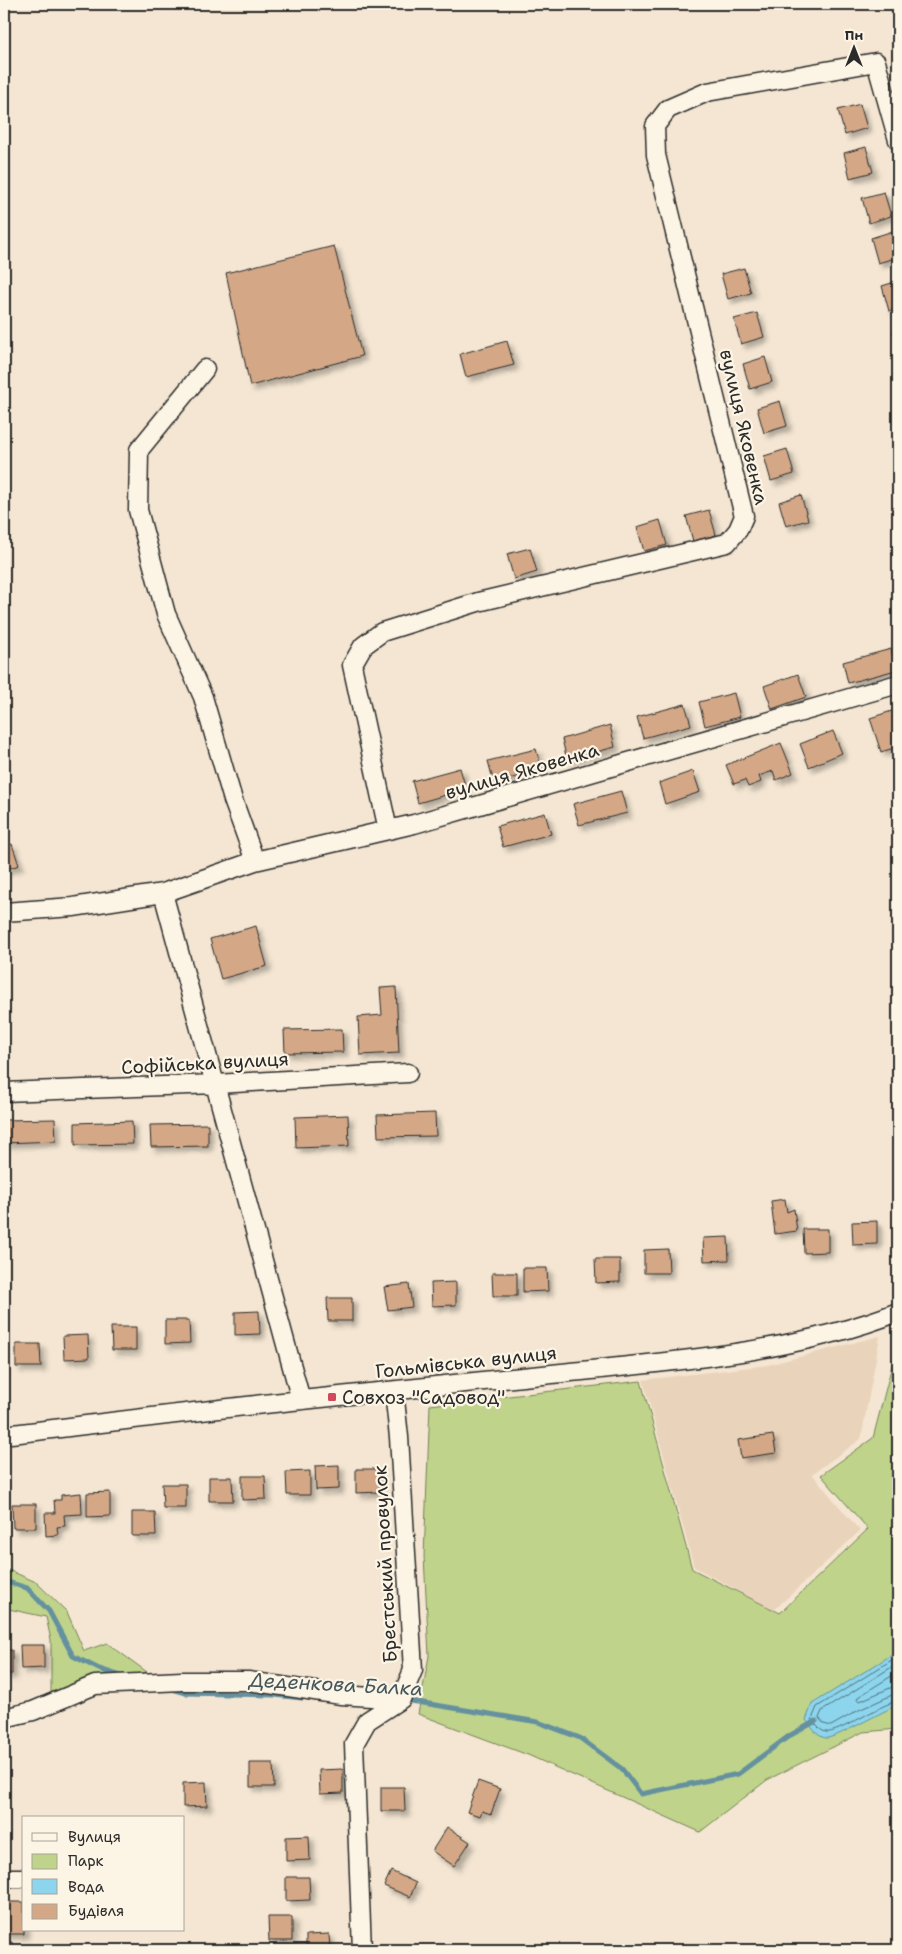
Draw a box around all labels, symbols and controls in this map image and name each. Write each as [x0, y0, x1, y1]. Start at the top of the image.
north arrow [830, 22, 880, 72]
text: Пн [845, 26, 863, 44]
street label: вулиця Яковенка [714, 347, 774, 507]
street label: вулиця Яковенка [442, 737, 602, 805]
street label: Софійська вулиця [121, 1046, 289, 1080]
street label: Гольмівська вулиця [374, 1340, 558, 1384]
place label: Совхоз "Садовод" [342, 1385, 506, 1410]
marker: Совхоз "Садовод" [326, 1391, 338, 1403]
street label: Брестський провулок [367, 1465, 403, 1663]
water label: Деденкова Балка [248, 1666, 423, 1702]
legend [22, 1816, 185, 1932]
text: Вулиця [68, 1827, 121, 1847]
text: Парк [68, 1851, 104, 1871]
text: Вода [68, 1877, 105, 1897]
text: Будівля [68, 1901, 124, 1921]

